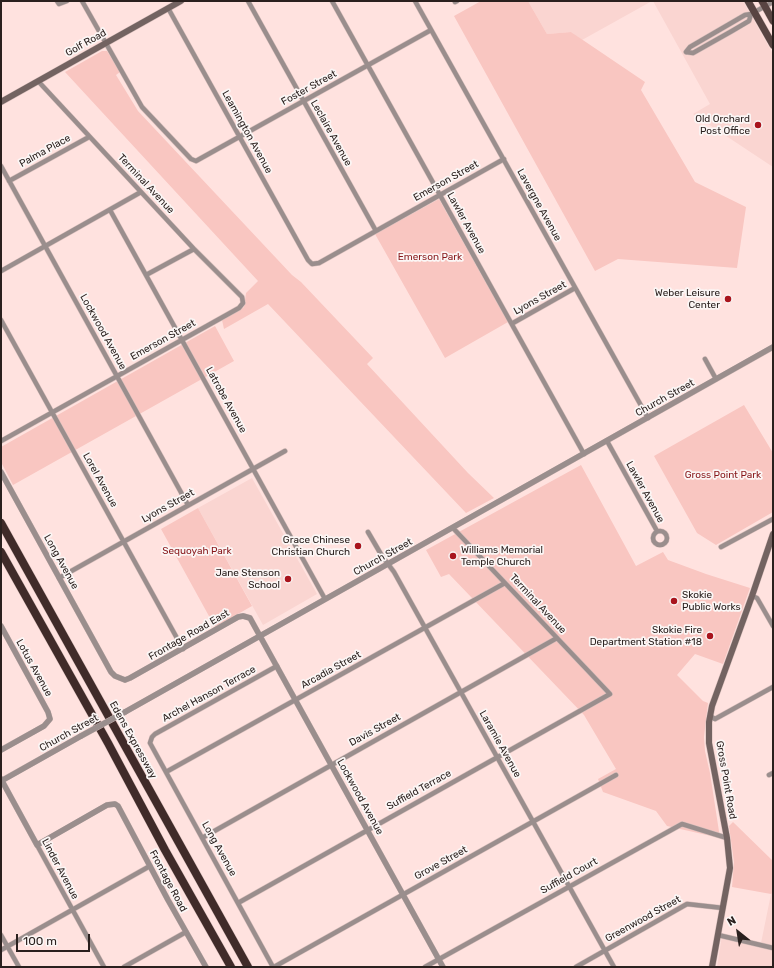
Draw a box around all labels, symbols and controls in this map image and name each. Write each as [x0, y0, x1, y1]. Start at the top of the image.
street label: Golf Road [63, 27, 109, 59]
street label: Foster Street [279, 68, 339, 108]
street label: Leamington Avenue [219, 88, 275, 176]
street label: Leclaire Avenue [308, 98, 354, 168]
place label: Old Orchard Post Office [695, 113, 750, 136]
marker: Old Orchard Post Office [753, 120, 763, 130]
street label: Palma Place [17, 132, 73, 170]
street label: Terminal Avenue [115, 152, 177, 216]
street label: Emerson Street [411, 158, 481, 204]
street label: Lavergne Avenue [514, 167, 564, 243]
street label: Lawler Avenue [444, 190, 488, 256]
park label: Emerson Park [398, 251, 462, 263]
street label: Lyons Street [512, 279, 568, 317]
place label: Weber Leisure Center [655, 287, 720, 310]
street label: Lockwood Avenue [77, 292, 129, 372]
marker: Weber Leisure Center [723, 294, 733, 304]
street label: Emerson Street [128, 317, 198, 363]
street label: Latrobe Avenue [203, 365, 249, 435]
street label: Church Street [633, 377, 697, 419]
street label: Lorel Avenue [80, 451, 120, 509]
street label: Lawler Avenue [623, 459, 667, 525]
park label: Gross Point Park [685, 469, 761, 481]
street label: Lyons Street [140, 487, 196, 525]
street label: Long Avenue [41, 533, 81, 591]
place label: Grace Chinese Christian Church [271, 534, 350, 558]
street label: Church Street [351, 536, 415, 578]
marker: Grace Chinese Christian Church [353, 541, 363, 551]
place label: Williams Memorial Temple Church [461, 544, 543, 568]
park label: Sequoyah Park [162, 545, 232, 557]
marker: Williams Memorial Temple Church [448, 551, 458, 561]
place label: Jane Stenson School [215, 567, 280, 590]
street label: Terminal Avenue [507, 572, 569, 636]
marker: Jane Stenson School [283, 574, 293, 584]
place label: Skokie Public Works [682, 589, 741, 612]
marker: Skokie Public Works [669, 596, 679, 606]
street label: Frontage Road East [146, 607, 232, 663]
place label: Skokie Fire Department Station #18 [590, 624, 702, 648]
marker: Skokie Fire Department Station #18 [705, 631, 715, 641]
street label: Lotus Avenue [13, 637, 55, 699]
street label: Arcadia Street [299, 649, 363, 691]
street label: Archel Hanson Terrace [160, 663, 258, 725]
street label: Edens Expressway [107, 699, 159, 781]
street label: Laramie Avenue [477, 708, 523, 780]
street label: Davis Street [347, 711, 403, 749]
street label: Church Street [37, 712, 101, 754]
street label: Gross Point Road [713, 740, 739, 820]
street label: Lockwood Avenue [334, 757, 386, 837]
street label: Suffield Terrace [385, 767, 453, 813]
street label: Long Avenue [199, 820, 239, 878]
street label: Linder Avenue [39, 837, 81, 901]
street label: Grove Street [413, 844, 469, 882]
street label: Frontage Road [147, 848, 189, 914]
street label: Suffield Court [538, 855, 600, 897]
street label: Greenwood Street [603, 893, 683, 945]
north arrow [718, 912, 758, 952]
text: N [725, 914, 738, 929]
scale bar [18, 926, 92, 952]
text: 100 m [23, 934, 57, 948]

